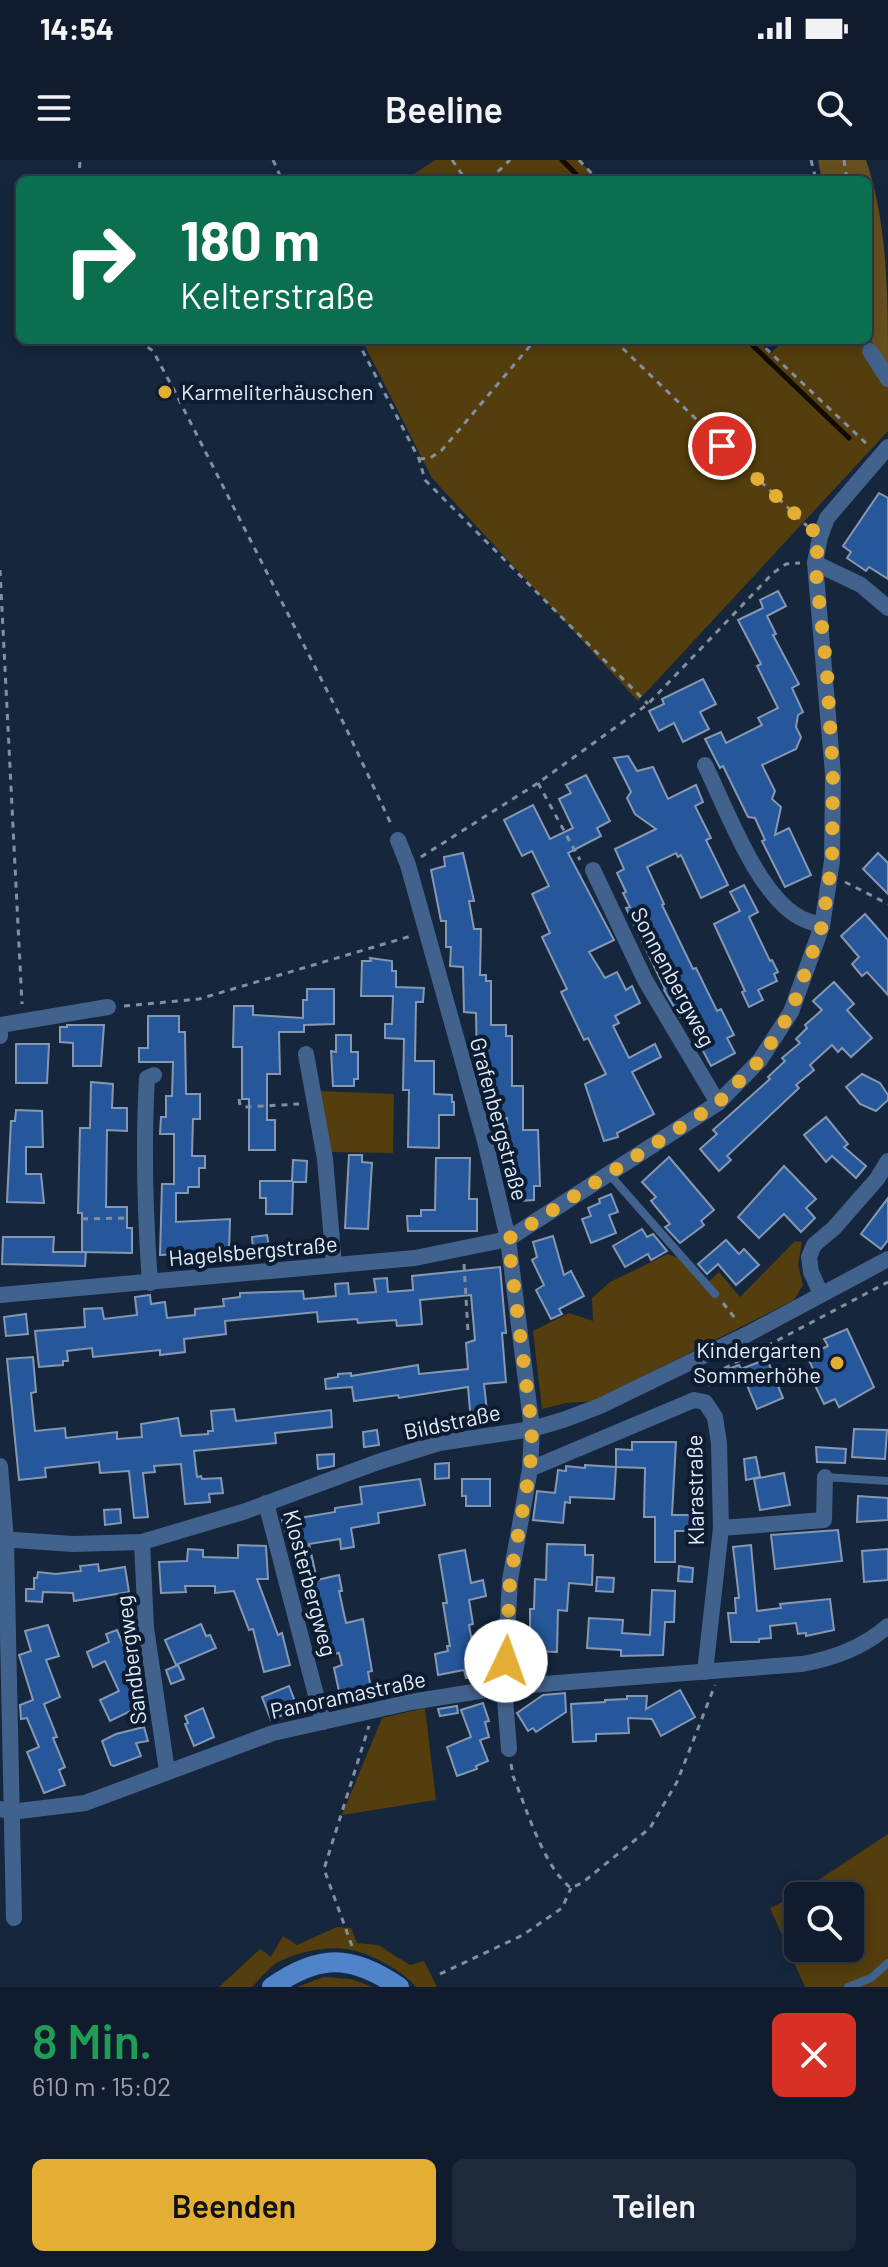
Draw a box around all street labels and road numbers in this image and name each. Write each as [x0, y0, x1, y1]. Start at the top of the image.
street label: Sonnenbergweg [626, 902, 722, 1051]
street label: Grafenbergstraße [466, 1034, 534, 1203]
street label: Hagelsbergstraße [167, 1230, 338, 1270]
street label: Bildstraße [401, 1398, 503, 1444]
street label: Klarastraße [680, 1434, 708, 1546]
street label: Klosterbergweg [279, 1507, 343, 1659]
street label: Sandbergweg [109, 1594, 151, 1726]
street label: Panoramastraße [268, 1665, 428, 1723]

